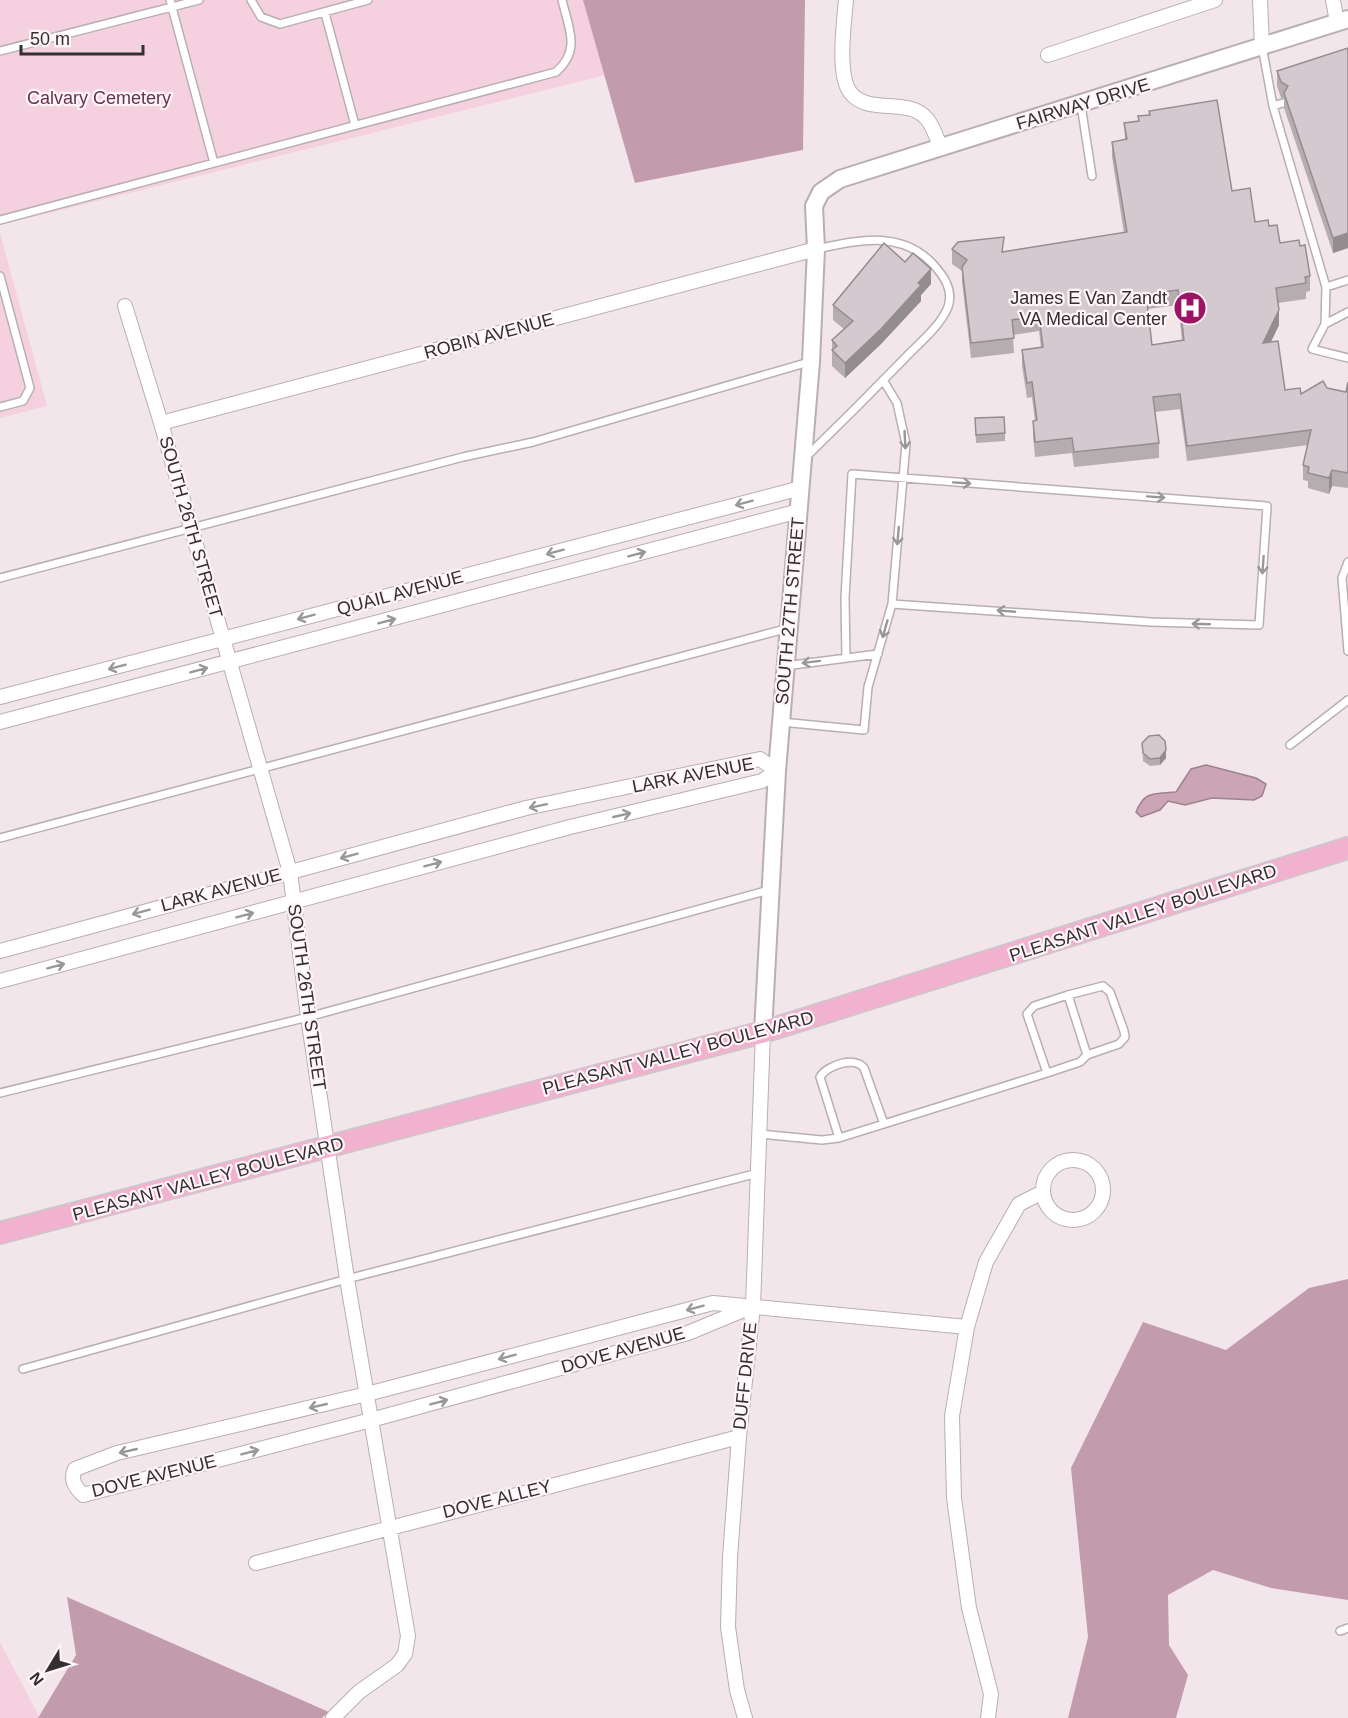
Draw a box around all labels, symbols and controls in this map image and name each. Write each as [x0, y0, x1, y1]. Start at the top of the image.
scale bar [21, 18, 142, 56]
text: 50 m [30, 29, 70, 49]
street label: FAIRWAY DRIVE [1014, 74, 1152, 134]
park label: Calvary Cemetery [27, 88, 171, 108]
place label: James E Van Zandt VA Medical Center [1010, 288, 1167, 329]
hospital icon: James E Van Zandt VA Medical Center [1172, 290, 1208, 326]
street label: ROBIN AVENUE [422, 309, 556, 363]
one-way arrow [900, 429, 911, 449]
street label: SOUTH 26TH STREET [155, 434, 227, 620]
one-way arrow [951, 477, 971, 488]
one-way arrow [1146, 492, 1166, 503]
one-way arrow [735, 498, 754, 510]
street label: SOUTH 27TH STREET [772, 516, 808, 706]
one-way arrow [892, 525, 903, 545]
one-way arrow [546, 547, 565, 559]
one-way arrow [627, 548, 646, 560]
one-way arrow [1258, 554, 1269, 574]
street label: QUAIL AVENUE [335, 567, 465, 619]
one-way arrow [997, 605, 1016, 616]
one-way arrow [297, 612, 316, 624]
one-way arrow [378, 614, 397, 626]
one-way arrow [1191, 618, 1211, 630]
one-way arrow [879, 619, 890, 638]
one-way arrow [801, 657, 821, 668]
one-way arrow [108, 661, 127, 673]
one-way arrow [189, 664, 208, 676]
street label: LARK AVENUE [630, 753, 756, 797]
one-way arrow [529, 801, 548, 812]
one-way arrow [612, 808, 631, 820]
one-way arrow [340, 850, 359, 862]
one-way arrow [423, 858, 442, 869]
street label: PLEASANT VALLEY BOULEVARD [1007, 860, 1279, 966]
street label: LARK AVENUE [159, 864, 283, 916]
street label: SOUTH 26TH STREET [284, 903, 330, 1091]
one-way arrow [132, 907, 151, 919]
one-way arrow [235, 909, 254, 920]
one-way arrow [47, 960, 66, 971]
street label: PLEASANT VALLEY BOULEVARD [540, 1007, 816, 1099]
street label: PLEASANT VALLEY BOULEVARD [70, 1133, 346, 1225]
one-way arrow [686, 1302, 705, 1314]
street label: DUFF DRIVE [729, 1321, 761, 1431]
street label: DOVE AVENUE [559, 1323, 687, 1377]
one-way arrow [498, 1352, 517, 1364]
one-way arrow [429, 1395, 448, 1407]
one-way arrow [309, 1400, 328, 1412]
one-way arrow [119, 1445, 138, 1457]
one-way arrow [240, 1445, 259, 1457]
street label: DOVE AVENUE [90, 1451, 218, 1501]
street label: DOVE ALLEY [441, 1476, 553, 1522]
north arrow [18, 1640, 78, 1700]
text: N [26, 1669, 47, 1689]

